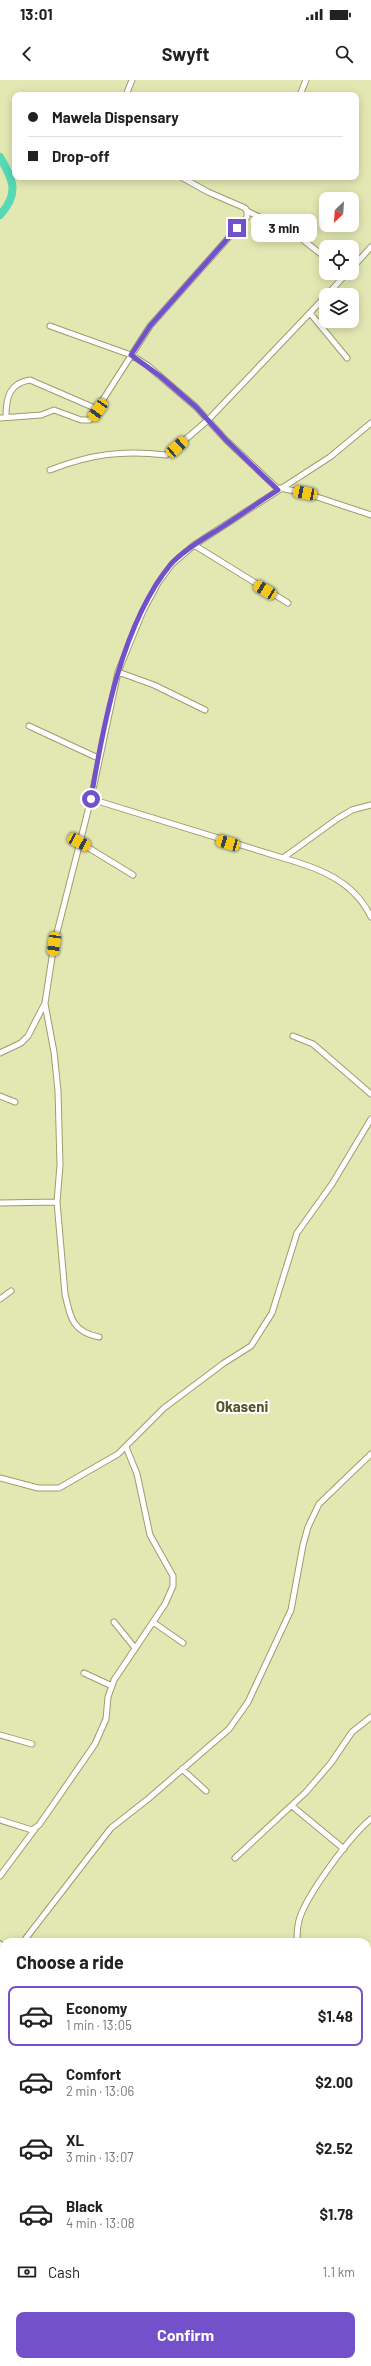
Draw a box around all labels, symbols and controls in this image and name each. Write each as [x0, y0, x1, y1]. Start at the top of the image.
text: 13:01 [20, 5, 53, 23]
icon: back [16, 43, 38, 65]
text: Swyft [162, 43, 209, 65]
icon: search [333, 43, 355, 65]
text: Mawela Dispensary [52, 108, 179, 126]
text: Drop-off [52, 147, 110, 165]
north arrow [319, 192, 359, 232]
map controls [319, 192, 359, 328]
callout: 3 min [251, 214, 317, 242]
route end [228, 219, 246, 237]
text: 3 min [269, 220, 299, 236]
button: locate [319, 240, 359, 280]
button: layers [319, 288, 359, 328]
car [86, 397, 110, 423]
car [164, 435, 190, 459]
car [292, 485, 318, 501]
car [252, 579, 278, 601]
route start [82, 790, 100, 808]
car [66, 831, 92, 853]
car [215, 834, 241, 852]
car [46, 931, 62, 957]
district label: Okaseni [216, 1397, 268, 1415]
text: Choose a ride [16, 1951, 124, 1973]
icon: car [18, 1998, 54, 2034]
text: Economy [66, 1999, 127, 2017]
text: $1.48 [318, 2007, 353, 2025]
text: 1 min · 13:05 [66, 2017, 132, 2033]
icon: car [18, 2064, 54, 2100]
text: Comfort [66, 2065, 121, 2083]
text: $2.00 [315, 2073, 353, 2091]
text: 2 min · 13:06 [66, 2083, 134, 2099]
icon: car [18, 2130, 54, 2166]
text: XL [66, 2131, 84, 2149]
text: $2.52 [315, 2139, 353, 2157]
text: 3 min · 13:07 [66, 2149, 133, 2165]
icon: car [18, 2196, 54, 2232]
text: Black [66, 2197, 103, 2215]
text: $1.78 [320, 2205, 353, 2223]
text: 4 min · 13:08 [66, 2215, 135, 2231]
icon: cash [16, 2261, 38, 2283]
text: Cash [48, 2263, 80, 2281]
text: 1.1 km [322, 2264, 355, 2280]
button: Confirm [16, 2312, 355, 2358]

